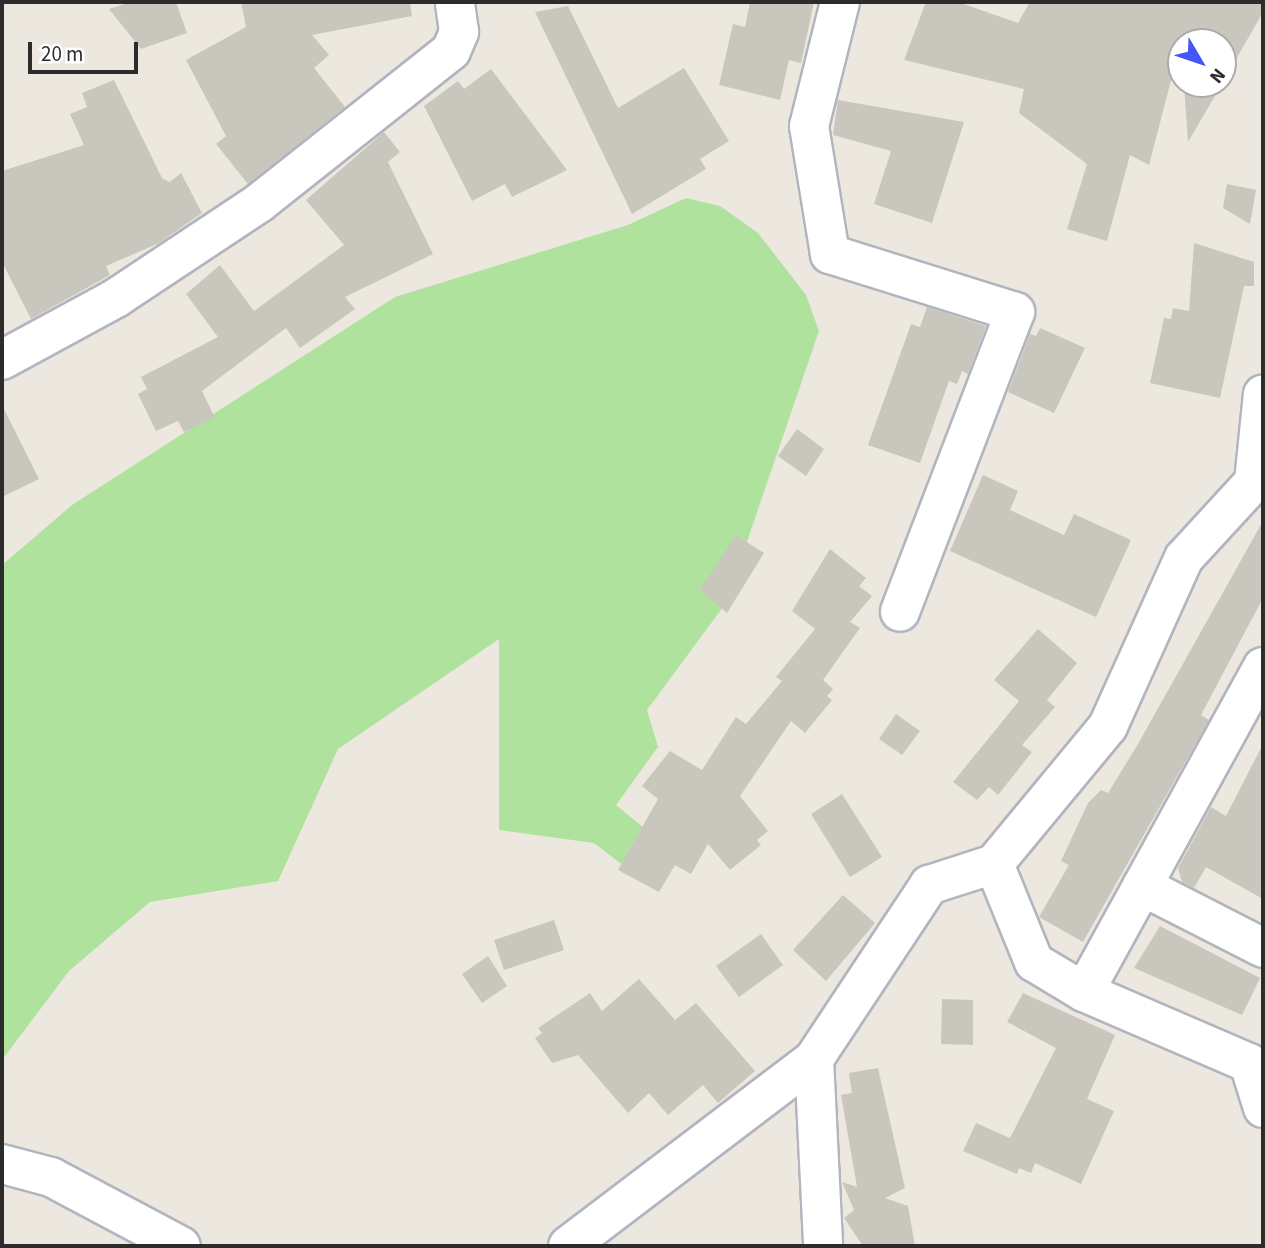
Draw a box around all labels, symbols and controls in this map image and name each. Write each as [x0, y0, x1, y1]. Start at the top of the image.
scale bar [32, 28, 142, 72]
north arrow [1167, 28, 1237, 98]
text: 20 m [41, 39, 83, 69]
text: N [1203, 62, 1232, 89]

